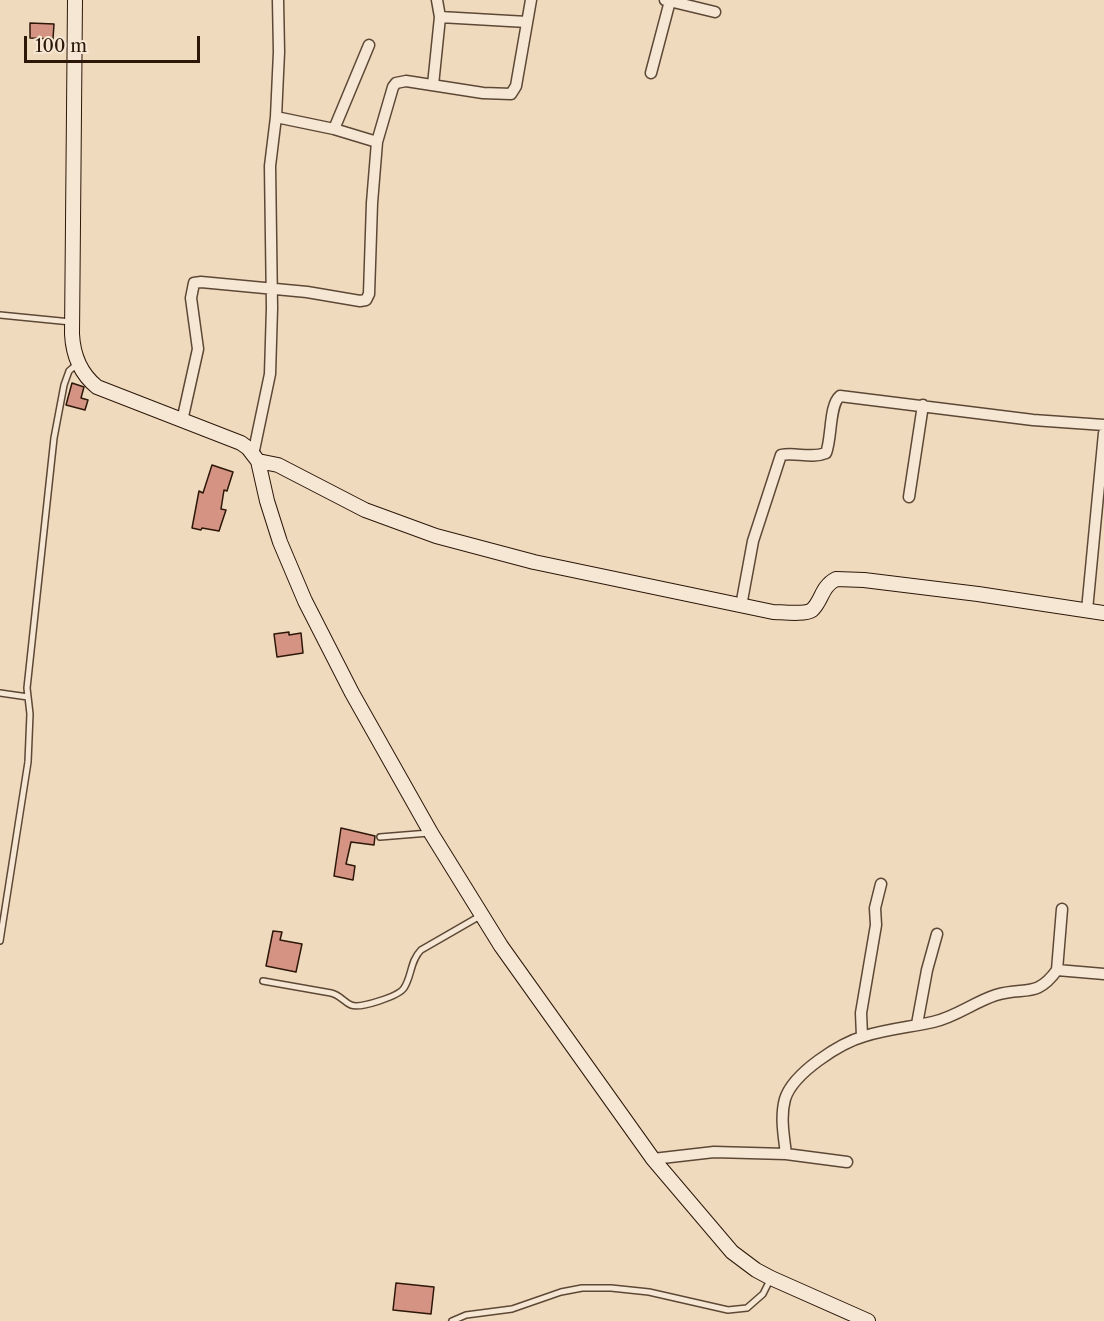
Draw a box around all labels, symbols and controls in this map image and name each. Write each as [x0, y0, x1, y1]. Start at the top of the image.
scale bar [27, 24, 202, 62]
text: 100 m [35, 35, 87, 57]

